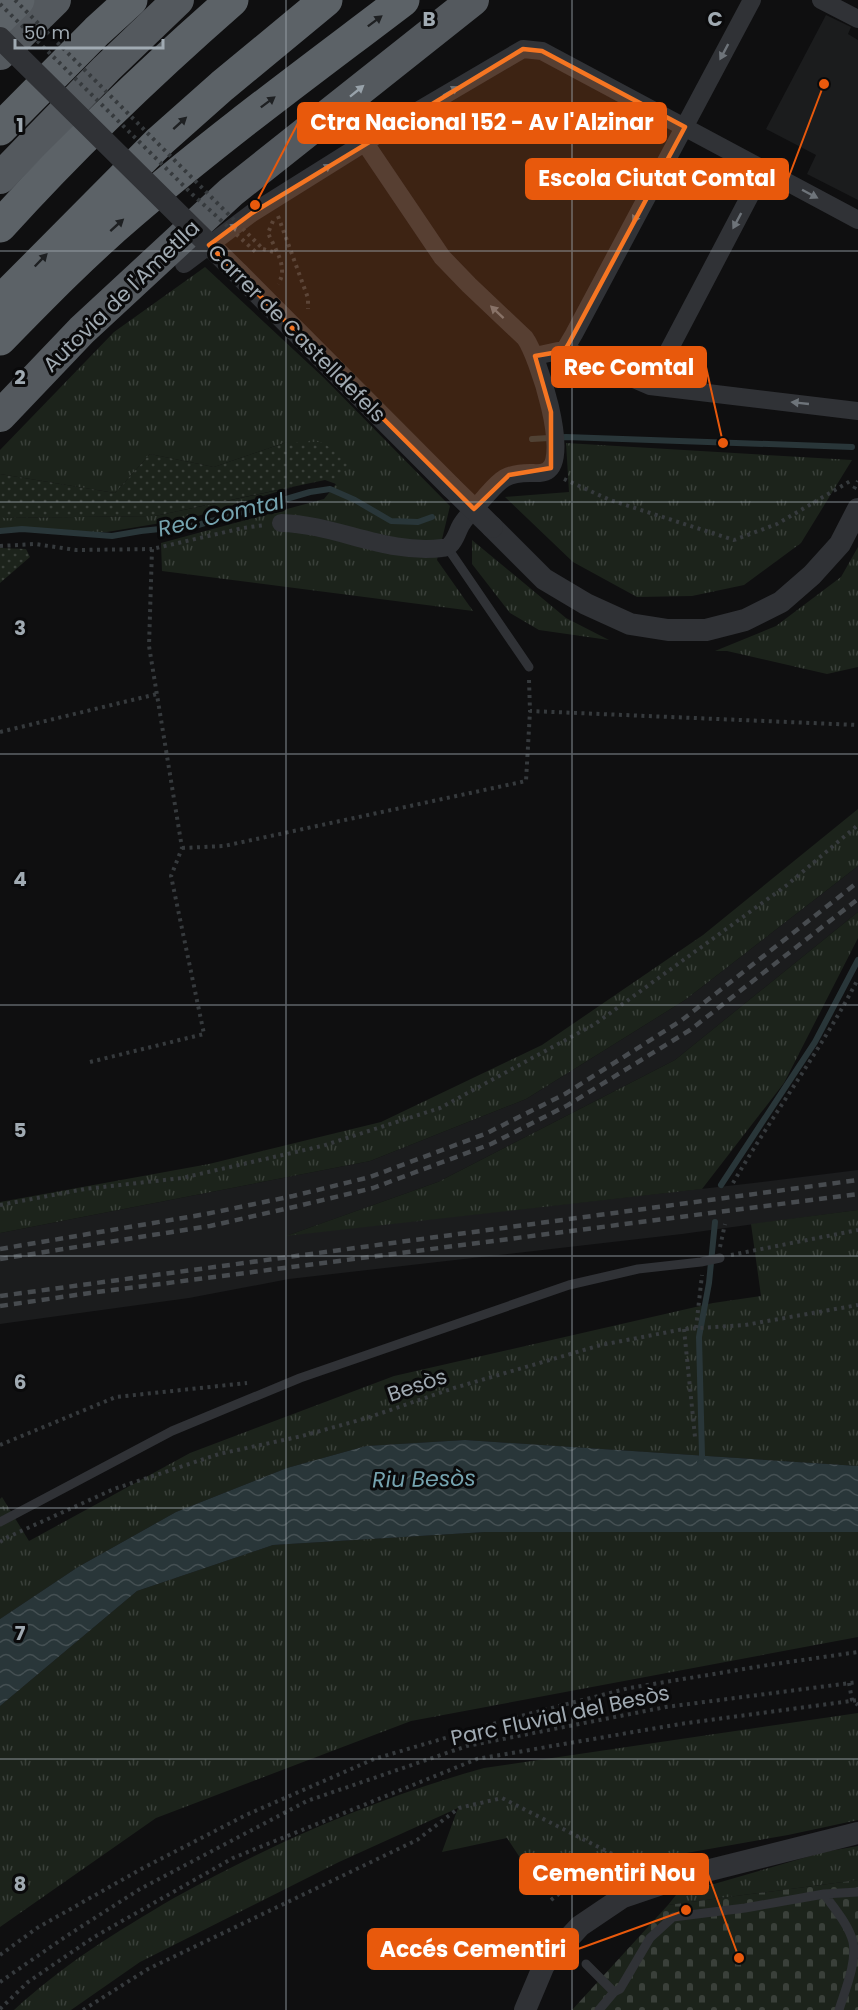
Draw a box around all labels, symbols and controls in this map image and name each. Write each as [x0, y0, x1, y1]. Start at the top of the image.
text: B [422, 5, 436, 33]
text: C [707, 5, 723, 33]
scale bar [15, 12, 164, 50]
one-way arrow [367, 15, 383, 28]
text: 50 m [24, 20, 70, 45]
one-way arrow [719, 43, 729, 60]
one-way arrow [349, 85, 364, 98]
one-way arrow [443, 86, 460, 96]
one-way arrow [260, 96, 275, 108]
callout: Ctra Nacional 152 - Av l'Alzinar [298, 103, 666, 143]
text: Ctra Nacional 152 - Av l'Alzinar [310, 107, 654, 138]
text: 1 [16, 111, 24, 139]
one-way arrow [172, 117, 187, 130]
callout: Escola Ciutat Comtal [526, 159, 788, 199]
one-way arrow [316, 163, 332, 174]
text: Escola Ciutat Comtal [538, 163, 776, 194]
one-way arrow [802, 189, 819, 199]
one-way arrow [633, 207, 642, 224]
one-way arrow [732, 212, 742, 229]
street label: Autovia de l'Ametlla [36, 213, 206, 379]
one-way arrow [109, 219, 124, 232]
one-way arrow [222, 223, 238, 235]
street label: Carrer de Castelldefels [202, 238, 392, 428]
one-way arrow [33, 253, 47, 267]
one-way arrow [490, 305, 505, 319]
callout: Rec Comtal [552, 347, 706, 387]
text: Rec Comtal [564, 352, 694, 383]
text: 2 [14, 363, 26, 391]
one-way arrow [790, 398, 809, 408]
water label: Rec Comtal [155, 485, 288, 545]
text: 3 [14, 614, 26, 642]
text: 4 [13, 865, 27, 893]
text: 5 [14, 1116, 27, 1144]
street label: Besòs [383, 1361, 451, 1409]
text: 6 [14, 1368, 26, 1396]
water label: Riu Besòs [372, 1463, 476, 1495]
text: 7 [15, 1619, 26, 1647]
street label: Parc Fluvial del Besòs [448, 1678, 672, 1752]
callout: Cementiri Nou [520, 1854, 708, 1894]
text: Cementiri Nou [532, 1858, 696, 1889]
text: 8 [14, 1870, 26, 1898]
callout: Accés Cementiri [368, 1929, 578, 1969]
text: Accés Cementiri [380, 1934, 566, 1965]

